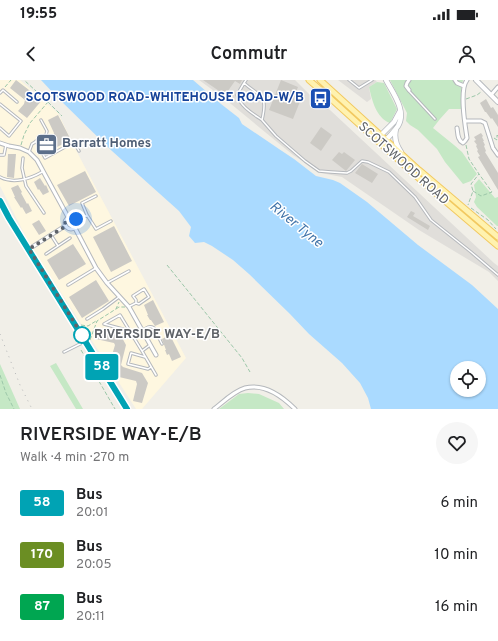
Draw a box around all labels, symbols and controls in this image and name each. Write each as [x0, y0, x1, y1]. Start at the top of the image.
text: 19:55 [20, 5, 57, 24]
icon: back [20, 43, 42, 65]
text: Commutr [211, 43, 287, 66]
icon: person [456, 43, 478, 65]
bus stop icon: SCOTSWOOD ROAD-WHITEHOUSE ROAD-W/B [307, 85, 333, 111]
place label: SCOTSWOOD ROAD-WHITEHOUSE ROAD-W/B [26, 90, 304, 106]
street label: SCOTSWOOD ROAD [354, 119, 452, 209]
office icon: Barratt Homes [33, 131, 59, 157]
place label: Barratt Homes [62, 136, 151, 152]
water label: River Tyne [266, 198, 327, 252]
your location [66, 209, 86, 229]
marker: RIVERSIDE WAY-E/B [73, 326, 91, 344]
place label: RIVERSIDE WAY-E/B [94, 327, 220, 343]
line badge: 58 [84, 354, 120, 380]
text: 58 [93, 358, 111, 375]
map controls [450, 361, 486, 397]
button: locate [450, 361, 486, 397]
button: heart [436, 422, 478, 464]
text: RIVERSIDE WAY-E/B [20, 423, 202, 447]
text: Walk · 4 min · 270 m [20, 450, 129, 466]
text: Bus [76, 486, 103, 505]
text: 58 [33, 494, 51, 511]
text: 6 min [441, 494, 478, 513]
text: 20:01 [76, 505, 108, 521]
text: Bus [76, 538, 103, 557]
text: 170 [31, 546, 53, 563]
text: 10 min [434, 546, 478, 565]
text: 20:05 [76, 557, 112, 573]
text: Bus [76, 590, 103, 609]
text: 87 [34, 598, 50, 615]
text: 16 min [435, 598, 478, 617]
text: 20:11 [76, 609, 105, 625]

